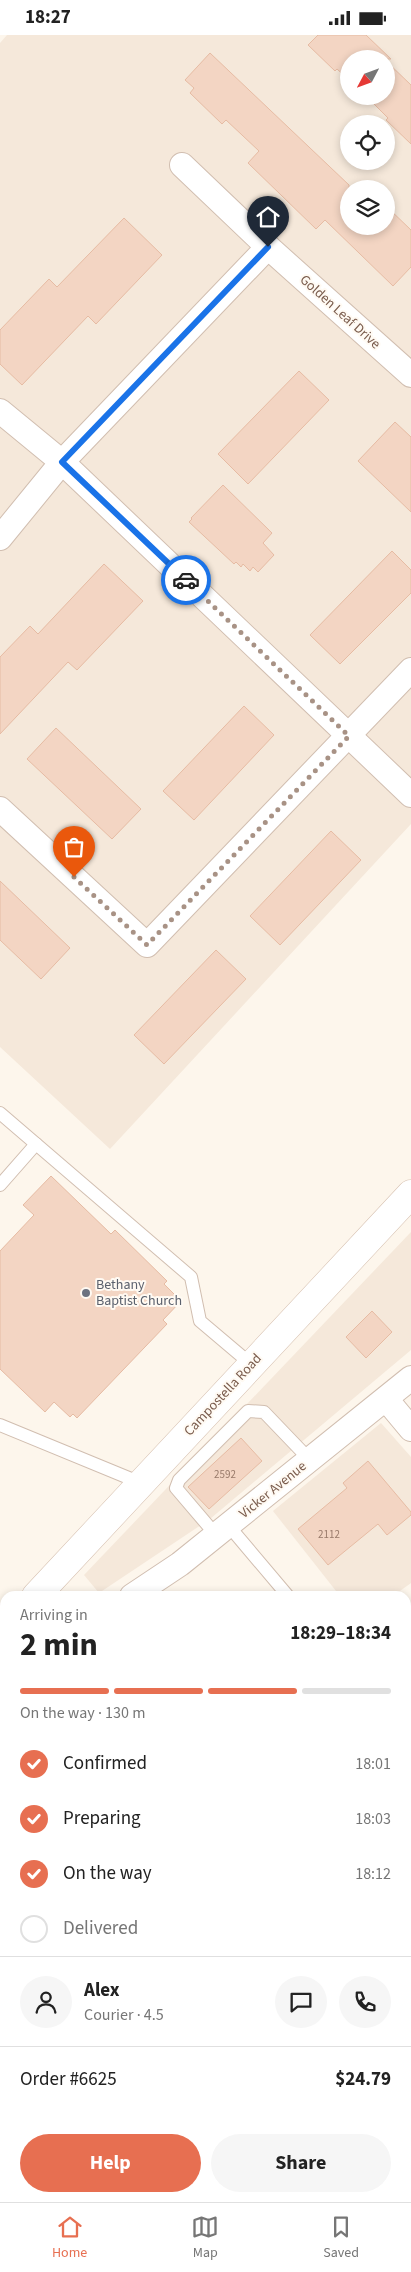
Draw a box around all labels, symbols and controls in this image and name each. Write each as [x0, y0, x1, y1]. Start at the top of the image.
text: 18:27 [25, 4, 71, 31]
north arrow [340, 50, 395, 105]
map controls [340, 50, 395, 235]
button: locate [340, 115, 395, 170]
button: layers [340, 180, 395, 235]
pin [247, 196, 289, 247]
icon: home [254, 203, 282, 231]
street label: Golden Leaf Drive [295, 270, 385, 354]
courier [161, 555, 211, 605]
icon: car [172, 566, 200, 594]
pin [53, 826, 95, 877]
icon: bag [60, 833, 88, 861]
place label: Bethany Baptist Church [96, 1275, 182, 1311]
marker: Bethany Baptist Church [80, 1287, 92, 1299]
street label: Campostella Road [180, 1349, 266, 1441]
street label: Vicker Avenue [235, 1457, 311, 1523]
house number: 2592 [214, 1467, 236, 1482]
house number: 2112 [318, 1527, 340, 1542]
text: Arriving in [20, 1604, 88, 1626]
text: 18:29–18:34 [290, 1620, 391, 1647]
text: 2 min [20, 1622, 98, 1668]
text: On the way · 130 m [20, 1702, 145, 1724]
icon: check [20, 1750, 48, 1778]
text: Confirmed [63, 1750, 147, 1777]
text: 18:01 [355, 1753, 391, 1775]
icon: check [20, 1805, 48, 1833]
text: Preparing [63, 1805, 141, 1832]
text: 18:03 [355, 1808, 391, 1830]
icon: check [20, 1860, 48, 1888]
text: On the way [63, 1860, 152, 1887]
text: 18:12 [355, 1863, 391, 1885]
text: Delivered [63, 1915, 138, 1942]
button: person [20, 1976, 72, 2028]
button: chat [275, 1976, 327, 2028]
button: phone [339, 1976, 391, 2028]
text: Alex [84, 1977, 120, 2004]
text: Courier · 4.5 [84, 2004, 164, 2026]
text: Order #6625 [20, 2066, 117, 2093]
text: $24.79 [335, 2066, 391, 2093]
button: Help [20, 2134, 201, 2192]
button: Share [211, 2134, 391, 2192]
tab: Home [52, 2213, 87, 2263]
tab: Map [191, 2213, 219, 2263]
tab: Saved [323, 2213, 359, 2263]

